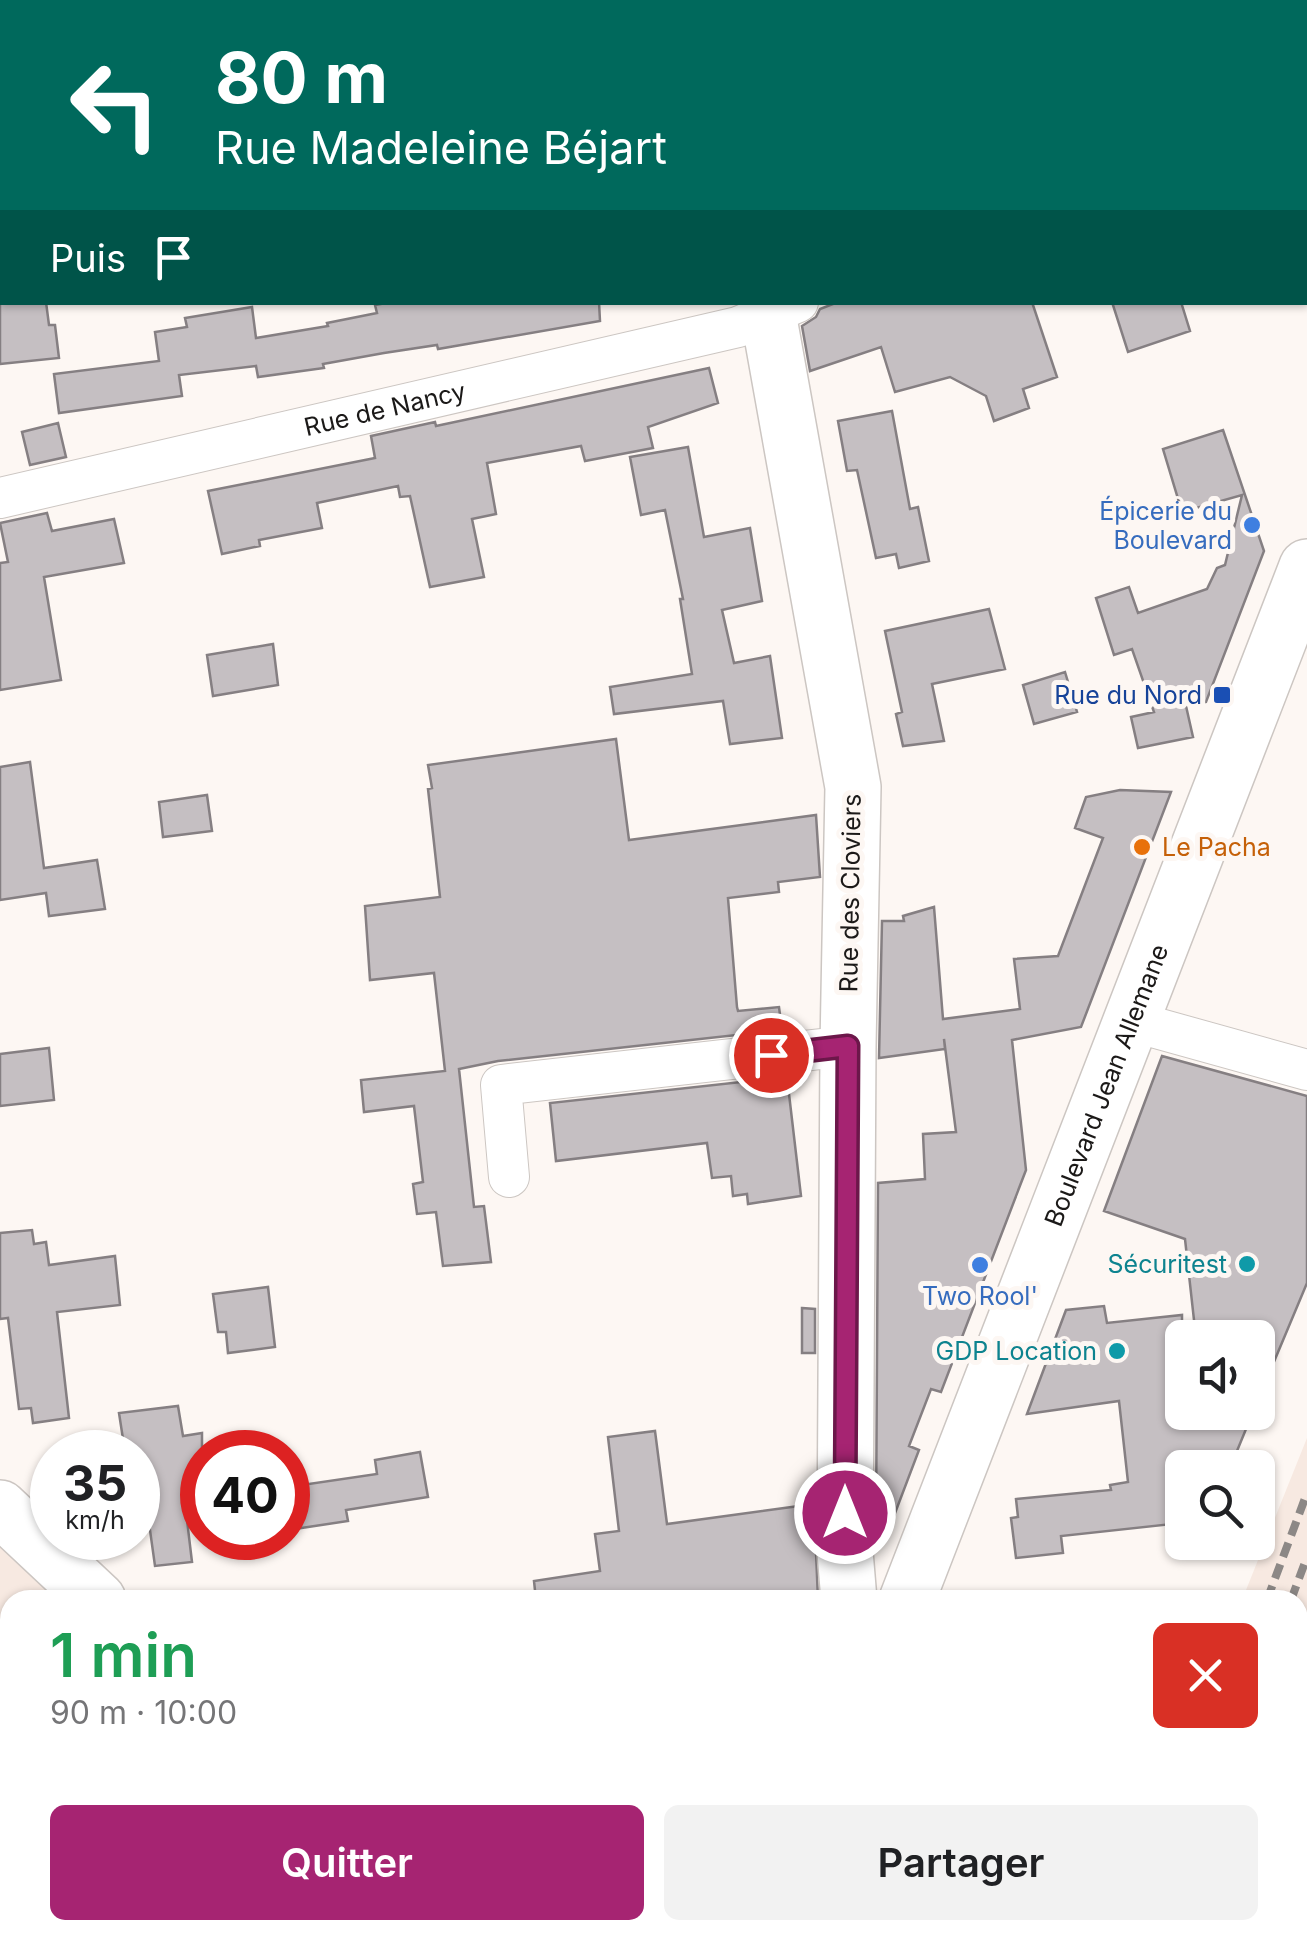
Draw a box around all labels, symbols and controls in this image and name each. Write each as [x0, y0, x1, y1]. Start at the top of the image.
text: 80 m [215, 35, 388, 120]
icon: left [50, 40, 180, 170]
text: Rue Madeleine Béjart [215, 120, 667, 175]
icon: arrive [146, 230, 201, 285]
text: Puis [50, 235, 126, 281]
street label: Rue de Nancy [301, 376, 469, 442]
place label: Épicerie du Boulevard [1099, 495, 1232, 555]
marker: Épicerie du Boulevard [1241, 514, 1263, 536]
place label: Rue du Nord [1054, 680, 1202, 710]
marker: Rue du Nord [1211, 684, 1233, 706]
street label: Rue des Cloviers [833, 793, 867, 993]
place label: Le Pacha [1162, 832, 1271, 862]
marker: Le Pacha [1131, 836, 1153, 858]
street label: Boulevard Jean Allemane [1038, 940, 1174, 1230]
pin [729, 1013, 814, 1098]
icon: arrive [744, 1028, 799, 1083]
place label: Sécuritest [1108, 1249, 1227, 1279]
marker: Sécuritest [1236, 1253, 1258, 1275]
marker: Two Rool' [969, 1254, 991, 1276]
place label: Two Rool' [922, 1281, 1038, 1311]
map controls [1165, 1320, 1275, 1560]
button: sound [1165, 1320, 1275, 1430]
place label: GDP Location [936, 1336, 1097, 1366]
marker: GDP Location [1106, 1340, 1128, 1362]
speed limit sign: 40 [180, 1430, 310, 1560]
button: search [1165, 1450, 1275, 1560]
text: 35 [63, 1453, 127, 1513]
position arrow [793, 1461, 897, 1565]
text: km/h [65, 1505, 125, 1535]
text: 1 min [50, 1619, 197, 1691]
button: close [1153, 1623, 1258, 1728]
text: 90 m · 10:00 [50, 1693, 237, 1732]
button: Quitter [50, 1805, 644, 1920]
button: Partager [664, 1805, 1258, 1920]

